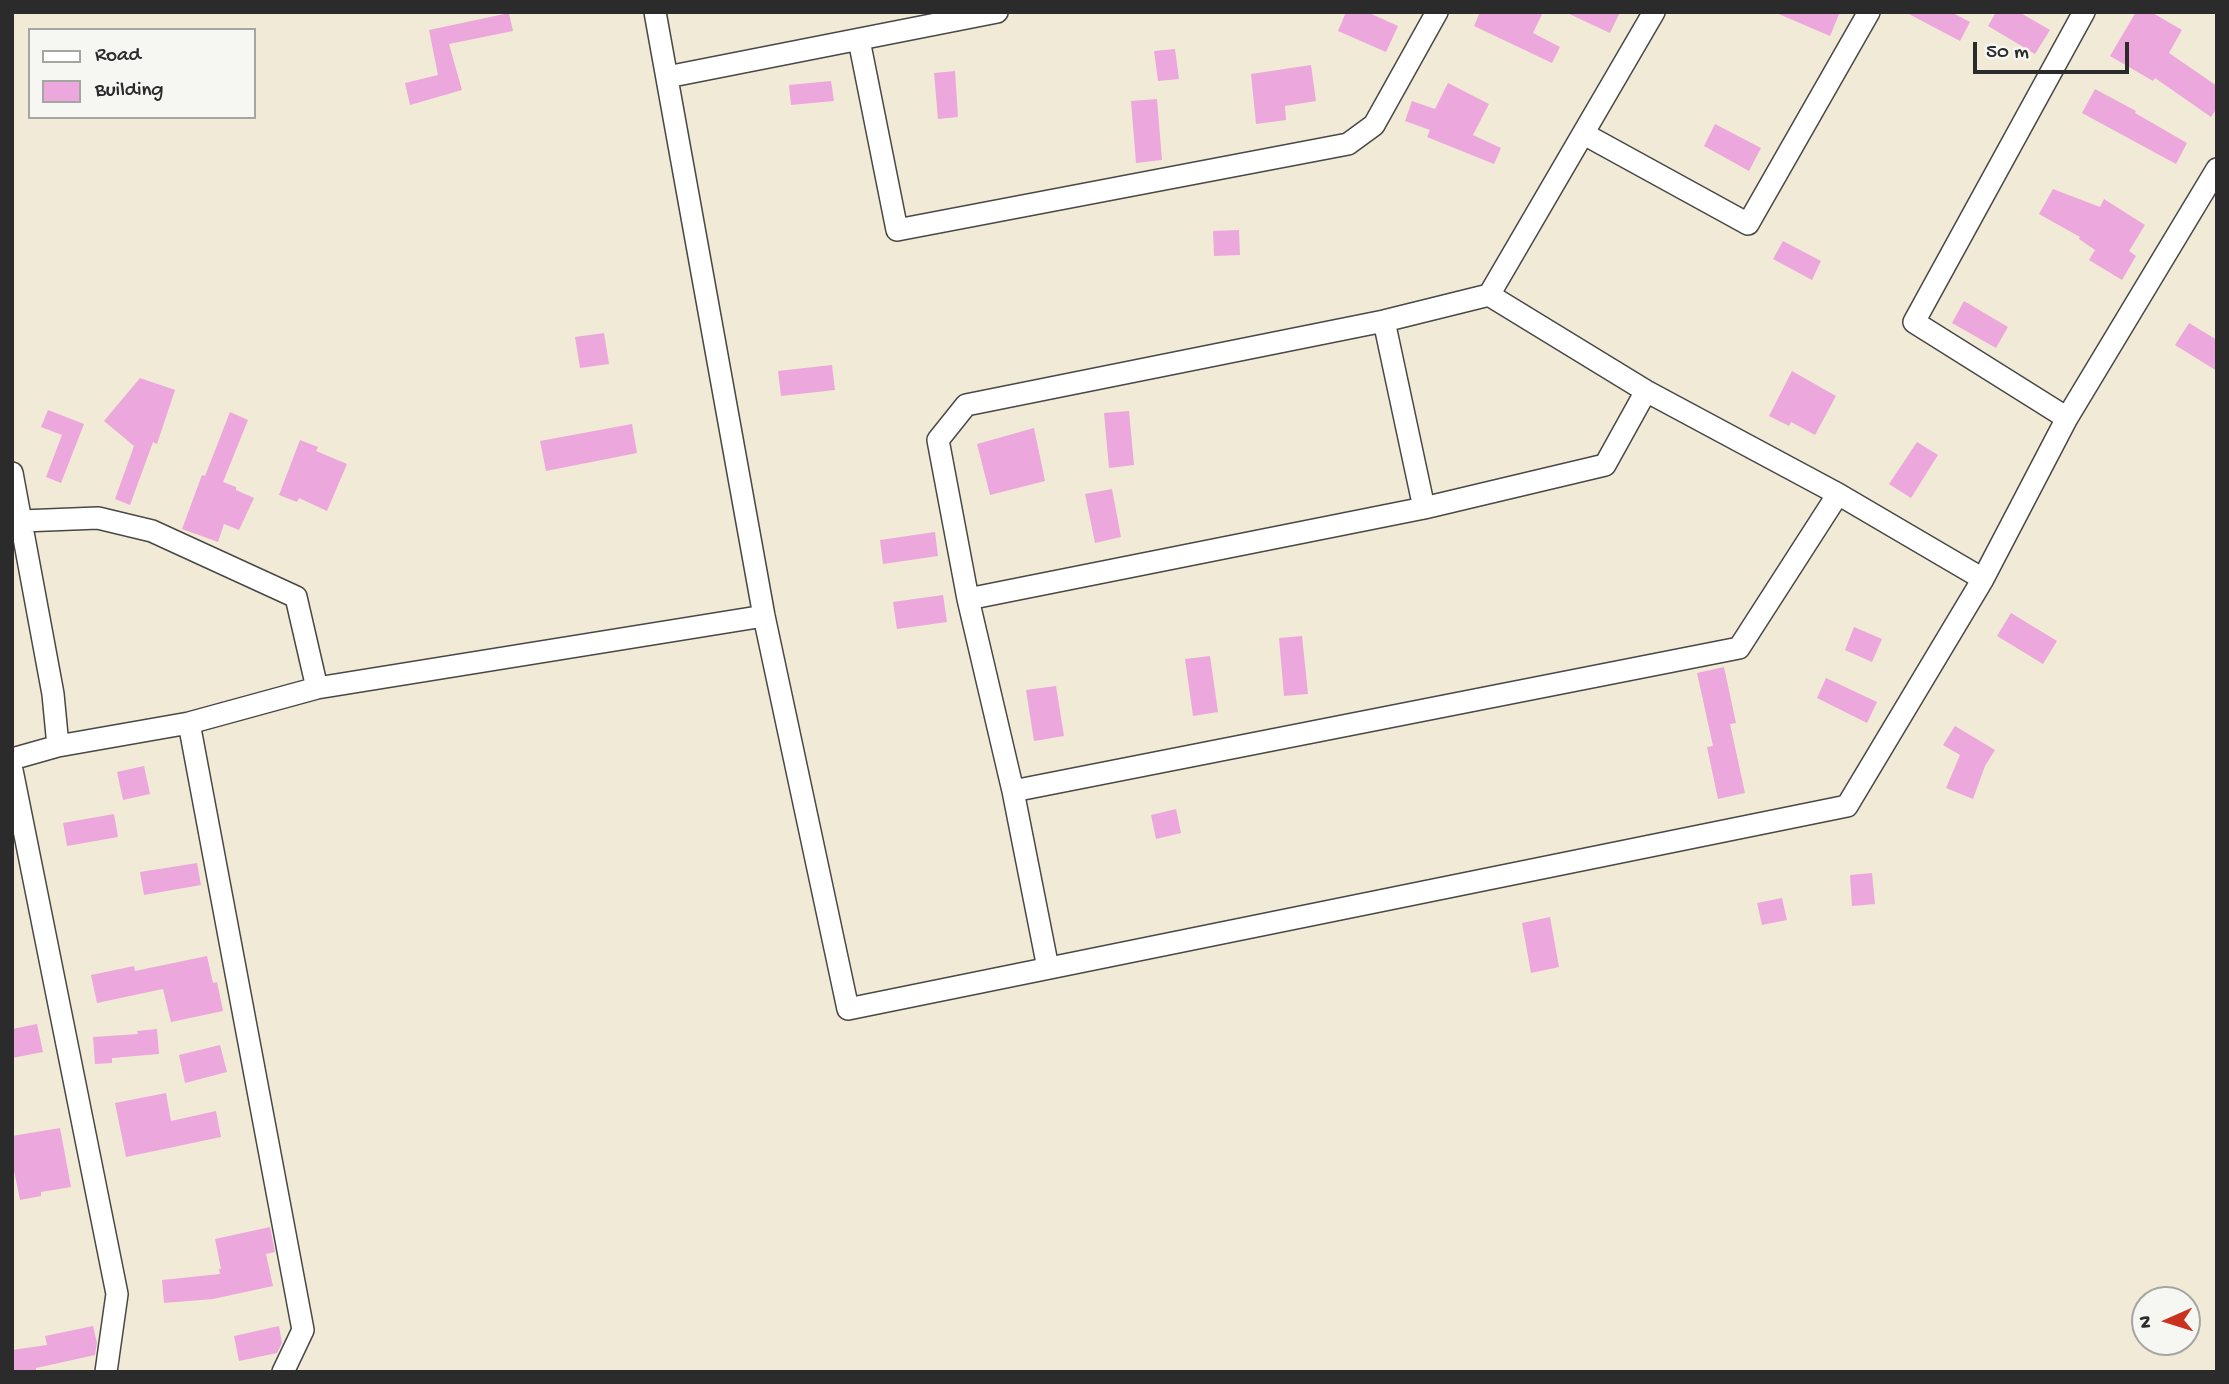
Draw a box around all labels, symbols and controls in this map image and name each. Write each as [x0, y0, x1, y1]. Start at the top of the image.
legend [28, 28, 256, 119]
scale bar [1977, 28, 2133, 72]
text: 50 m [1986, 41, 2029, 66]
text: Road [95, 44, 141, 69]
text: Building [95, 79, 164, 104]
north arrow [2131, 1286, 2201, 1356]
text: N [2135, 1315, 2158, 1329]

